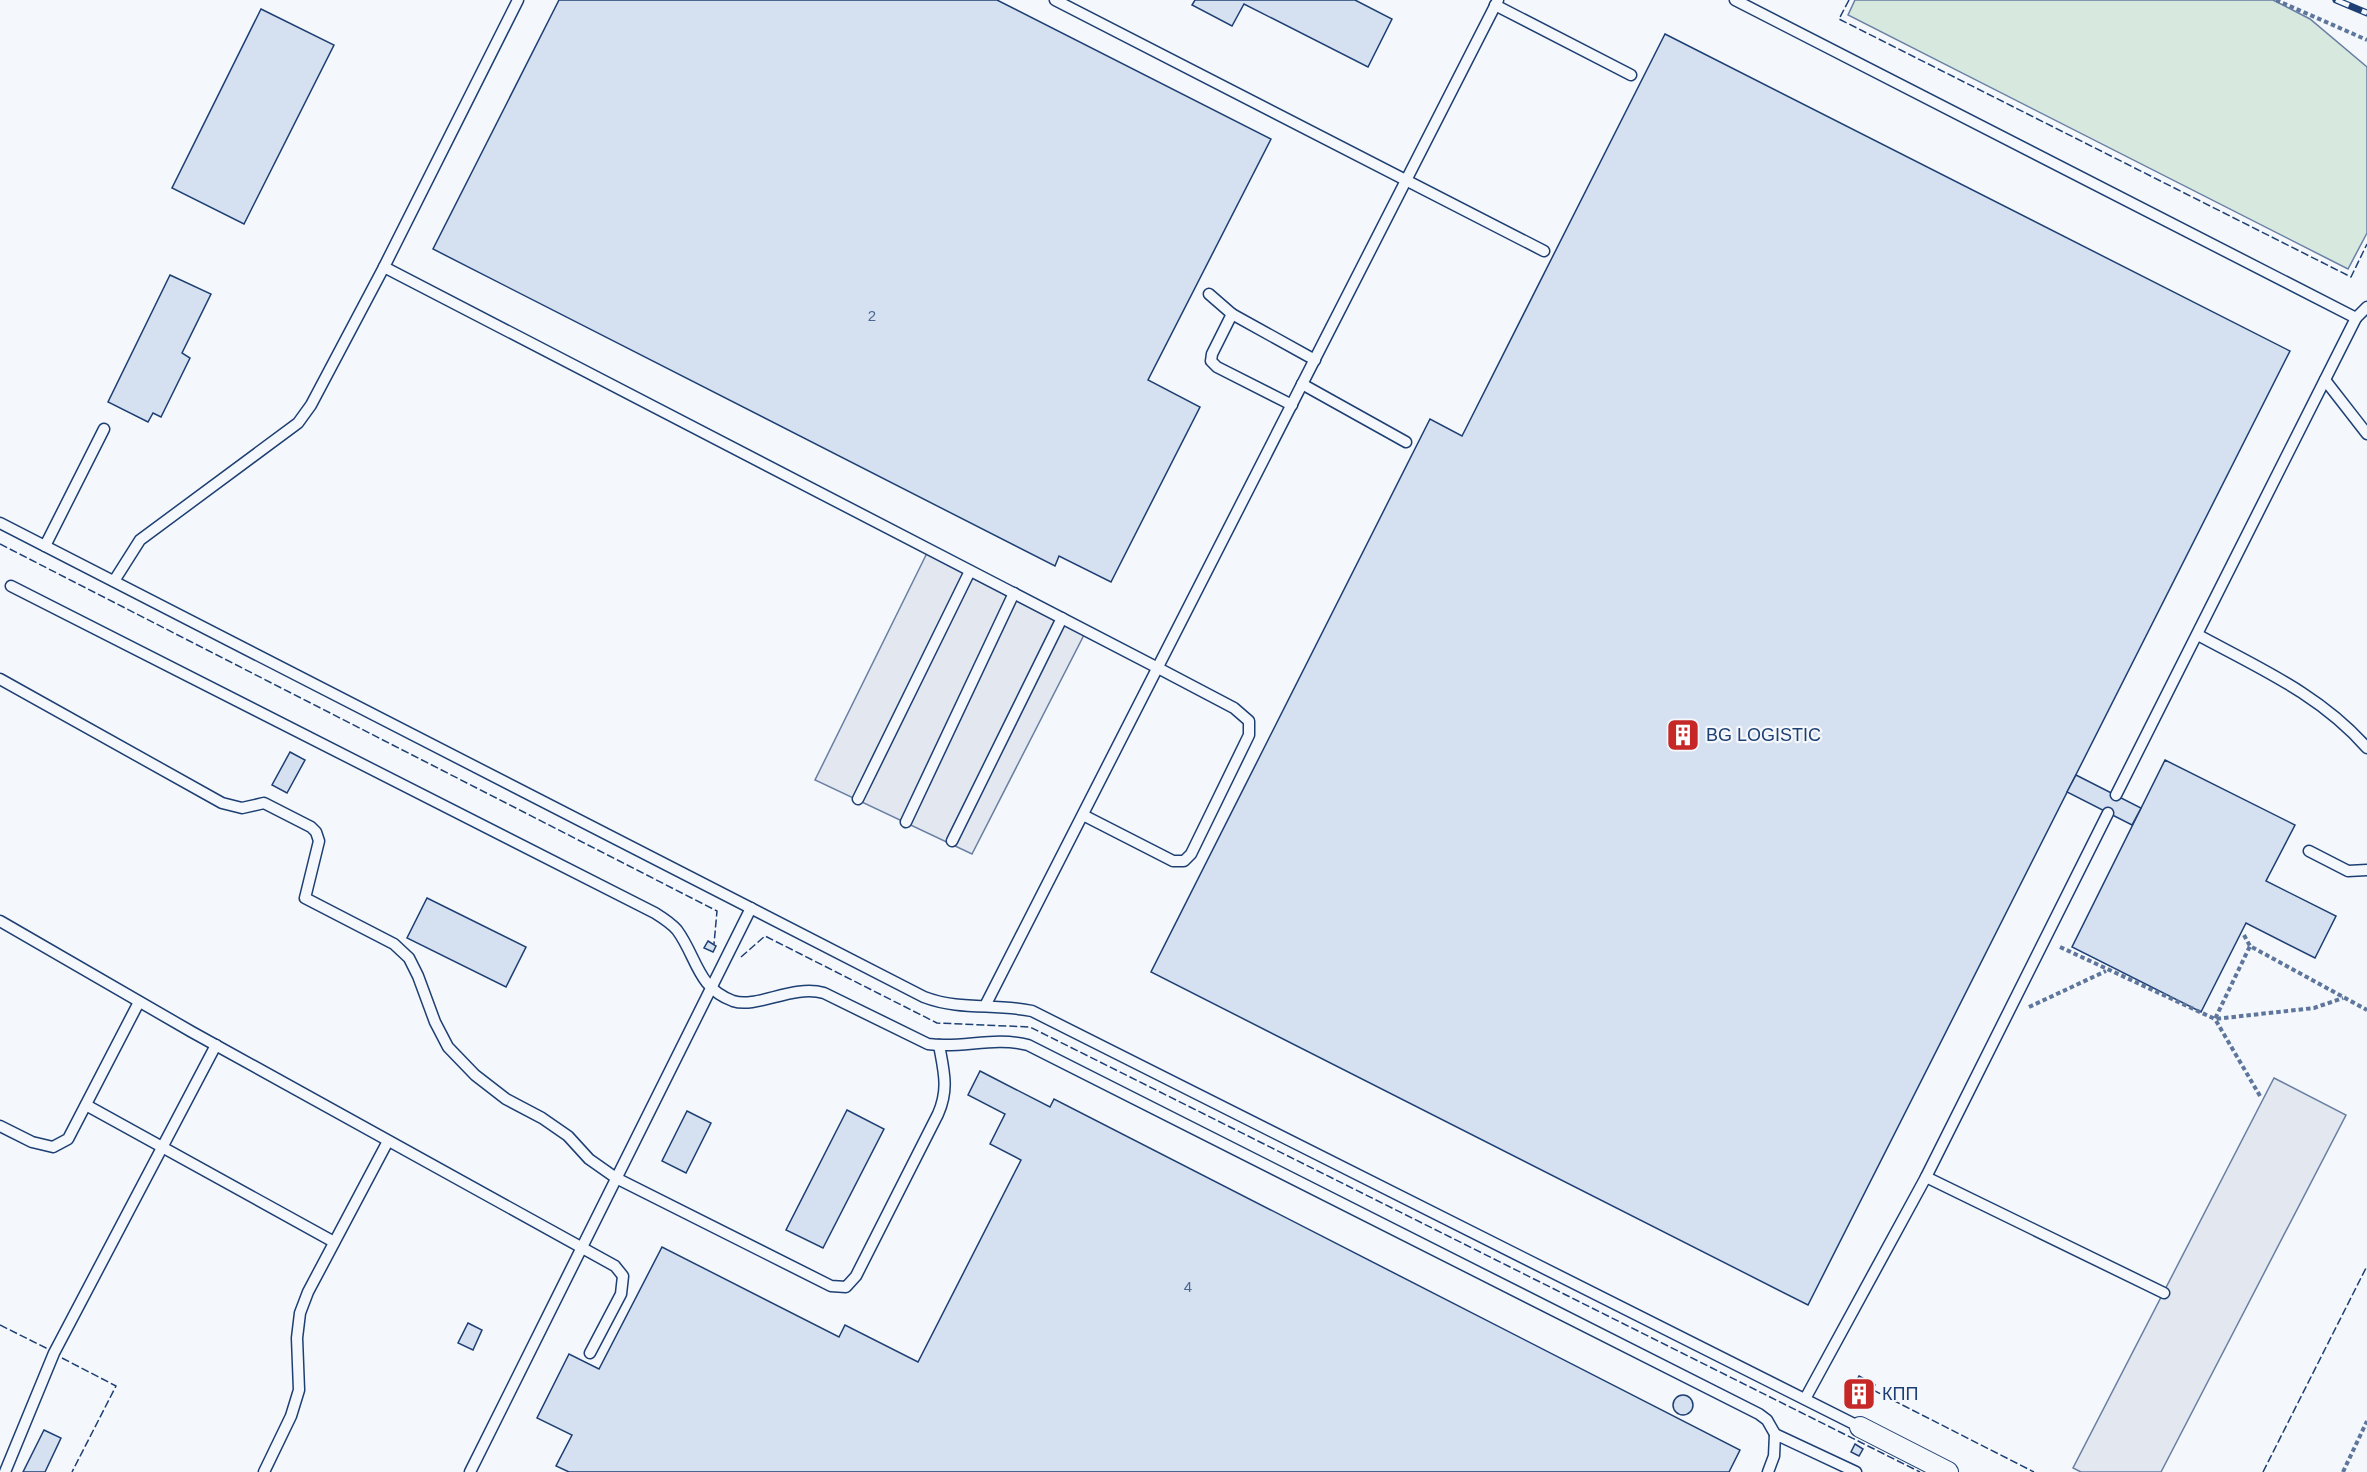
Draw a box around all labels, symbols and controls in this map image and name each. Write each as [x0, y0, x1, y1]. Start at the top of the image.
house number: 2 [868, 307, 876, 324]
building icon: BG LOGISTIC [1665, 717, 1701, 753]
place label: BG LOGISTIC [1706, 725, 1821, 745]
house number: 4 [1184, 1278, 1192, 1295]
building icon: КПП [1841, 1376, 1877, 1412]
place label: КПП [1882, 1384, 1918, 1404]

